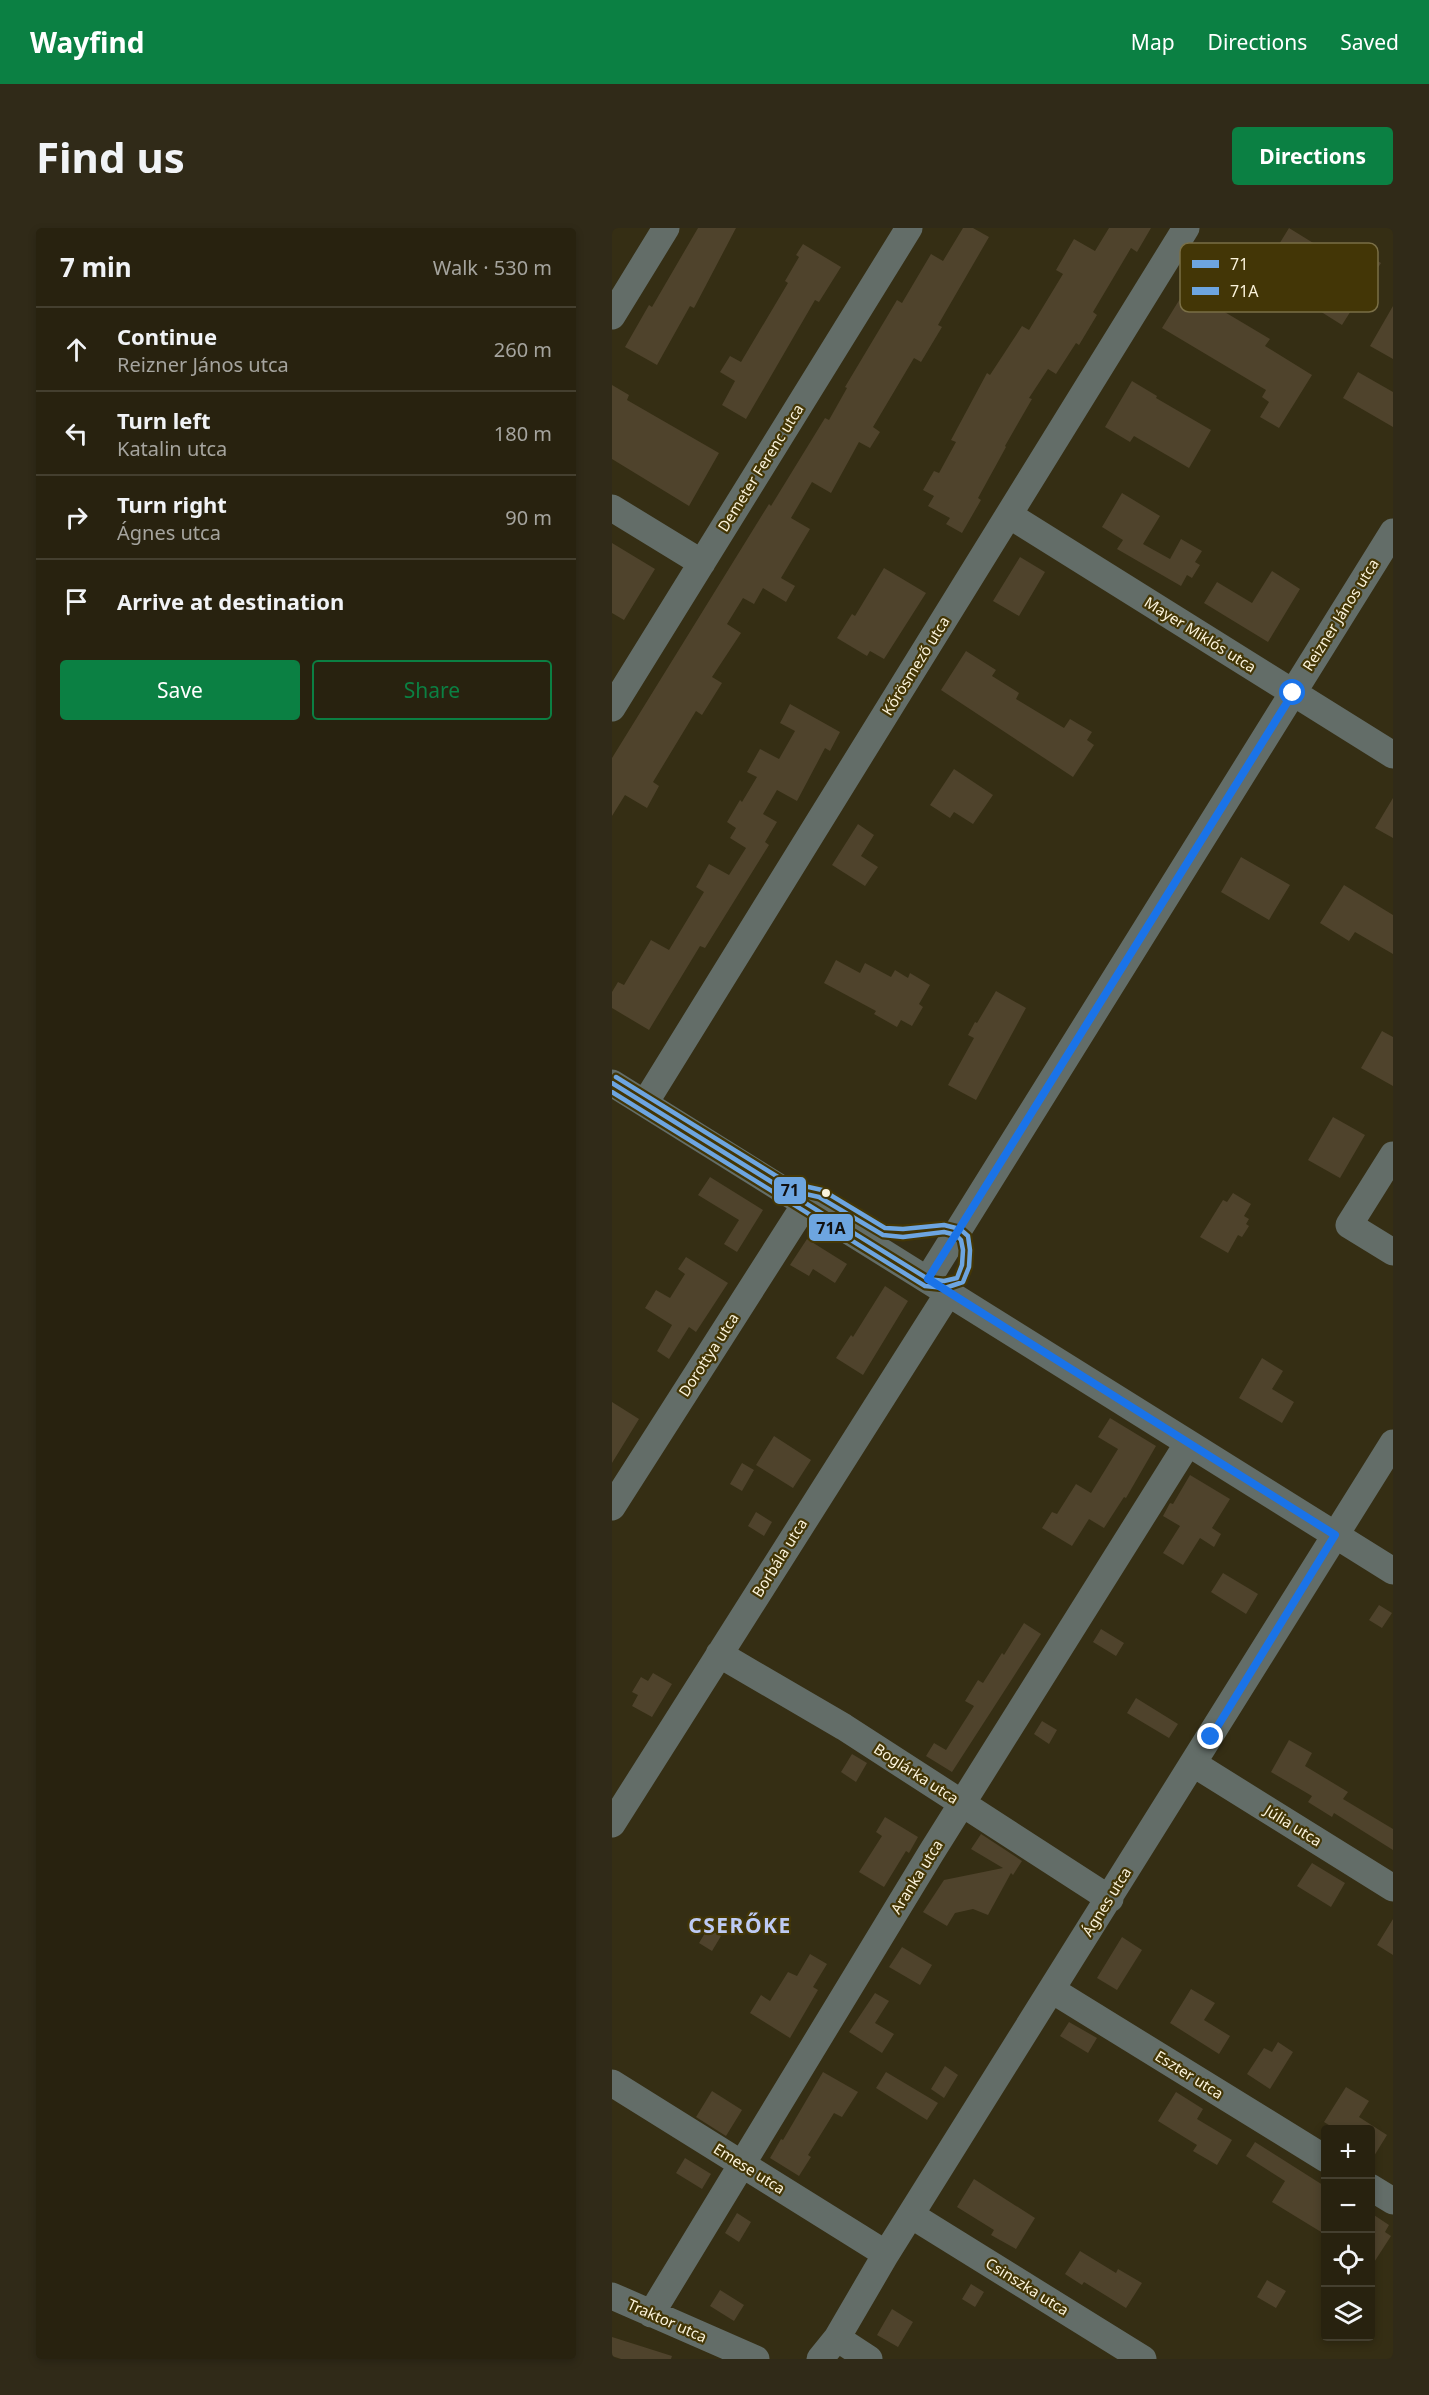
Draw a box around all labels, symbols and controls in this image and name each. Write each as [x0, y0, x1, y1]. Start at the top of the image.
text: Wayfind [30, 23, 144, 61]
text: Map [1131, 28, 1175, 56]
text: Directions [1208, 28, 1307, 56]
text: Saved [1340, 28, 1399, 56]
button: Directions [1232, 127, 1393, 185]
text: Find us [36, 128, 185, 185]
legend [1180, 243, 1378, 312]
text: 7 min [60, 249, 132, 285]
text: 71 [1230, 253, 1248, 275]
text: Walk · 530 m [433, 254, 552, 281]
text: 71A [1230, 280, 1259, 302]
text: Continue [117, 321, 217, 351]
icon: ahead [60, 333, 93, 366]
text: 260 m [494, 336, 552, 363]
text: Reizner János utca [117, 351, 289, 378]
street label: Demeter Ferenc utca [713, 400, 808, 535]
text: Turn left [117, 405, 211, 435]
icon: left [60, 417, 93, 450]
text: 180 m [494, 420, 552, 447]
text: Katalin utca [117, 435, 227, 462]
text: Turn right [117, 489, 227, 519]
icon: right [60, 501, 93, 534]
text: 90 m [505, 504, 552, 531]
text: Ágnes utca [117, 519, 221, 546]
street label: Reizner János utca [1298, 555, 1383, 674]
icon: arrive [60, 585, 93, 618]
text: Arrive at destination [117, 586, 344, 616]
street label: Mayer Miklós utca [1141, 592, 1260, 677]
street label: Kőrösmező utca [877, 612, 954, 719]
button: Save [60, 660, 300, 720]
button: Share [312, 660, 552, 720]
route start [1279, 679, 1305, 705]
line badge: 71 [773, 1176, 807, 1205]
text: 71 [781, 1179, 799, 1201]
unlabelled marker [820, 1187, 832, 1199]
line badge: 71A [808, 1213, 854, 1242]
text: 71A [816, 1217, 847, 1239]
street label: Dorottya utca [674, 1309, 743, 1400]
street label: Borbála utca [747, 1514, 811, 1601]
route end [1197, 1723, 1223, 1749]
street label: Boglárka utca [870, 1738, 963, 1808]
street label: Júlia utca [1260, 1799, 1326, 1851]
street label: Aranka utca [885, 1836, 947, 1917]
street label: Ágnes utca [1077, 1863, 1135, 1940]
district label: CSERŐKE [688, 1911, 792, 1939]
street label: Eszter utca [1152, 2045, 1227, 2103]
map controls [1321, 2125, 1375, 2341]
button: + [1321, 2125, 1375, 2179]
street label: Emese utca [710, 2138, 789, 2198]
button: − [1321, 2179, 1375, 2233]
button: locate [1321, 2233, 1375, 2287]
street label: Csinszka utca [982, 2253, 1073, 2320]
button: layers [1321, 2287, 1375, 2341]
street label: Traktor utca [625, 2294, 710, 2346]

